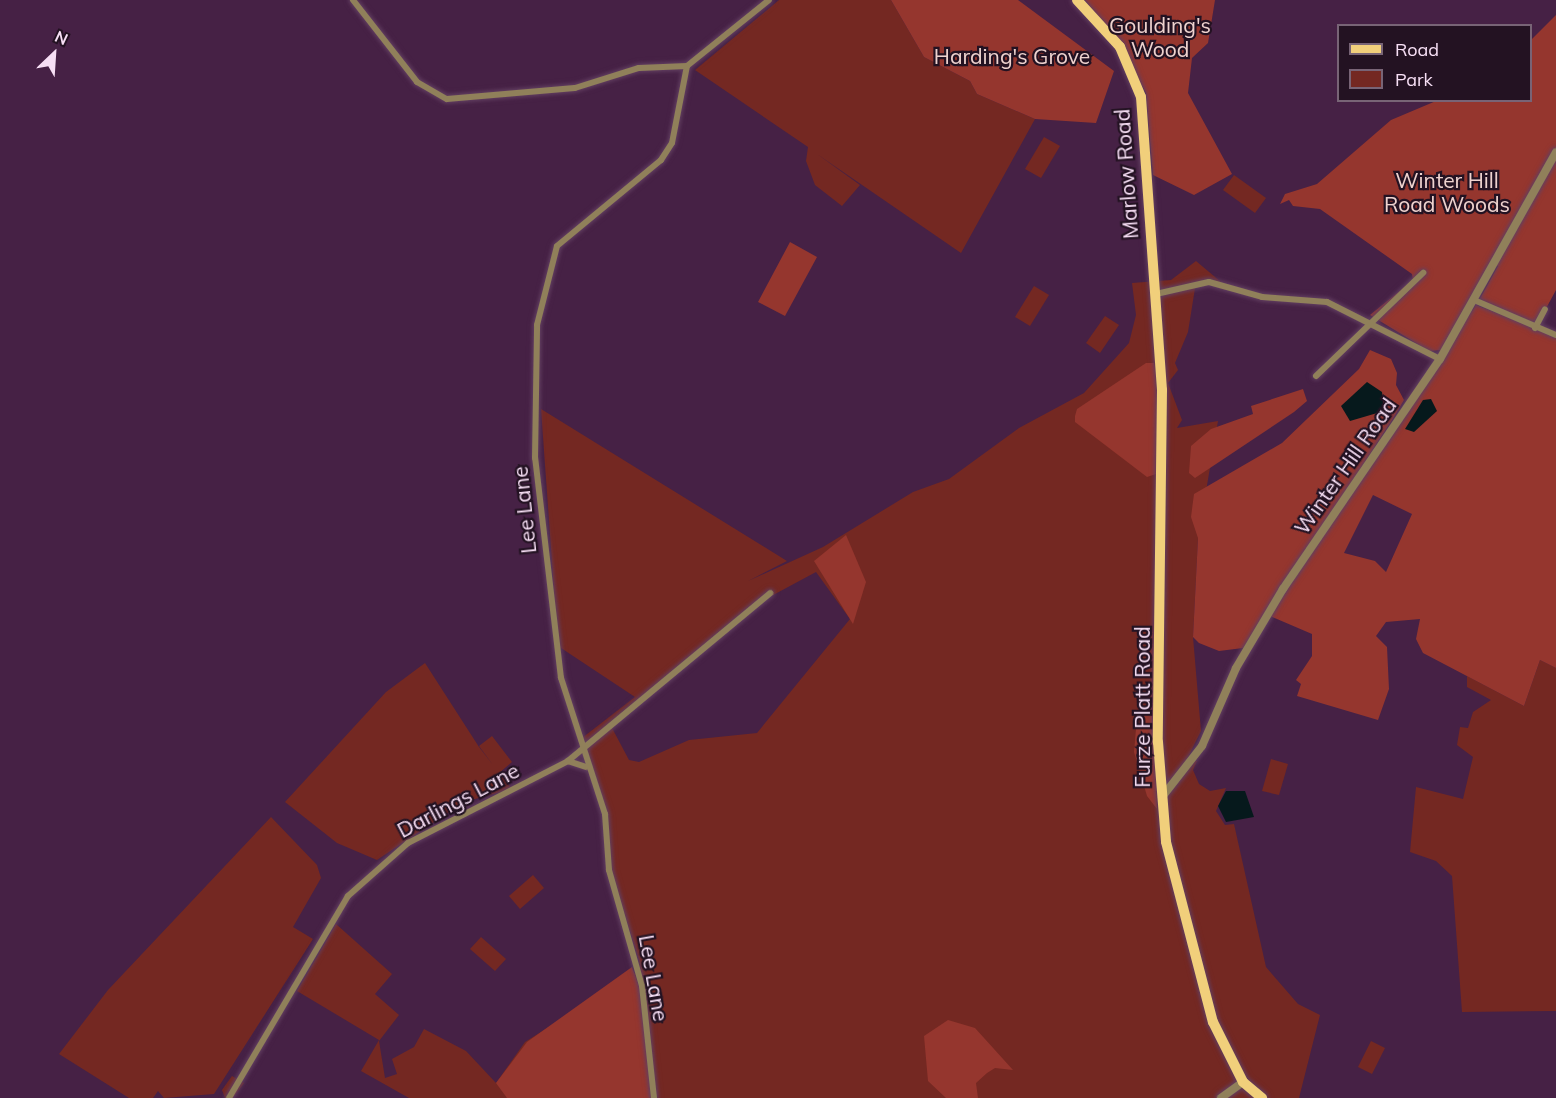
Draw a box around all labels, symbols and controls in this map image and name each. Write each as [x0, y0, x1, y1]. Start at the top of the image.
park label: Goulding's Wood [1109, 12, 1211, 62]
north arrow [24, 24, 84, 84]
legend [1337, 24, 1532, 102]
text: N [52, 26, 71, 49]
text: Road [1395, 38, 1439, 61]
park label: Harding's Grove [934, 43, 1090, 69]
text: Park [1395, 68, 1433, 91]
street label: Marlow Road [1109, 108, 1143, 240]
park label: Winter Hill Road Woods [1384, 167, 1510, 217]
street label: Winter Hill Road [1289, 393, 1401, 539]
street label: Lee Lane [507, 465, 541, 555]
street label: Furze Platt Road [1129, 626, 1155, 788]
street label: Darlings Lane [393, 757, 523, 843]
street label: Lee Lane [634, 933, 674, 1023]

